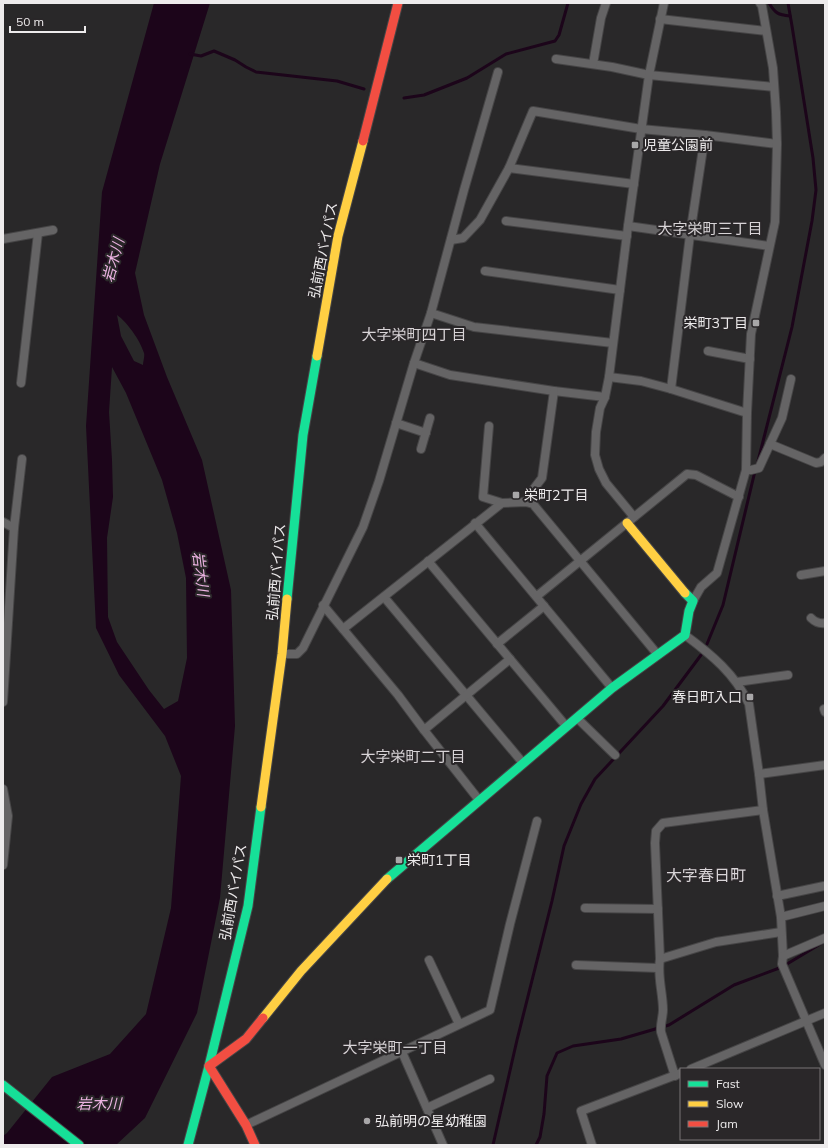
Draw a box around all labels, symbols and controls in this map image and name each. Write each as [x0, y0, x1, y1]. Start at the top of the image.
scale bar [10, 8, 85, 34]
text: 50 m [16, 14, 44, 29]
place label: 児童公園前 [643, 136, 713, 154]
marker: 児童公園前 [630, 140, 640, 150]
street label: 弘前西バイパス [305, 200, 341, 300]
district label: 大字栄町三丁目 [657, 219, 763, 238]
water label: 岩木川 [98, 234, 129, 284]
place label: 栄町3丁目 [684, 314, 748, 332]
marker: 栄町3丁目 [751, 318, 761, 328]
district label: 大字栄町四丁目 [361, 325, 467, 344]
place label: 栄町2丁目 [524, 486, 588, 504]
marker: 栄町2丁目 [511, 490, 521, 500]
street label: 弘前西バイパス [263, 523, 289, 621]
water label: 岩木川 [189, 551, 213, 599]
place label: 春日町入口 [672, 688, 742, 706]
marker: 春日町入口 [745, 692, 755, 702]
district label: 大字栄町二丁目 [360, 747, 466, 766]
street label: 弘前西バイパス [216, 842, 250, 942]
place label: 栄町1丁目 [407, 851, 471, 869]
marker: 栄町1丁目 [394, 855, 404, 865]
district label: 大字春日町 [666, 865, 746, 885]
district label: 大字栄町一丁目 [342, 1038, 448, 1057]
legend [680, 1068, 820, 1140]
text: Fast [716, 1076, 740, 1091]
water label: 岩木川 [76, 1094, 123, 1113]
text: Slow [716, 1096, 744, 1111]
place label: 弘前明の星幼稚園 [375, 1112, 487, 1130]
marker: 弘前明の星幼稚園 [362, 1116, 372, 1126]
text: Jam [716, 1116, 738, 1131]

